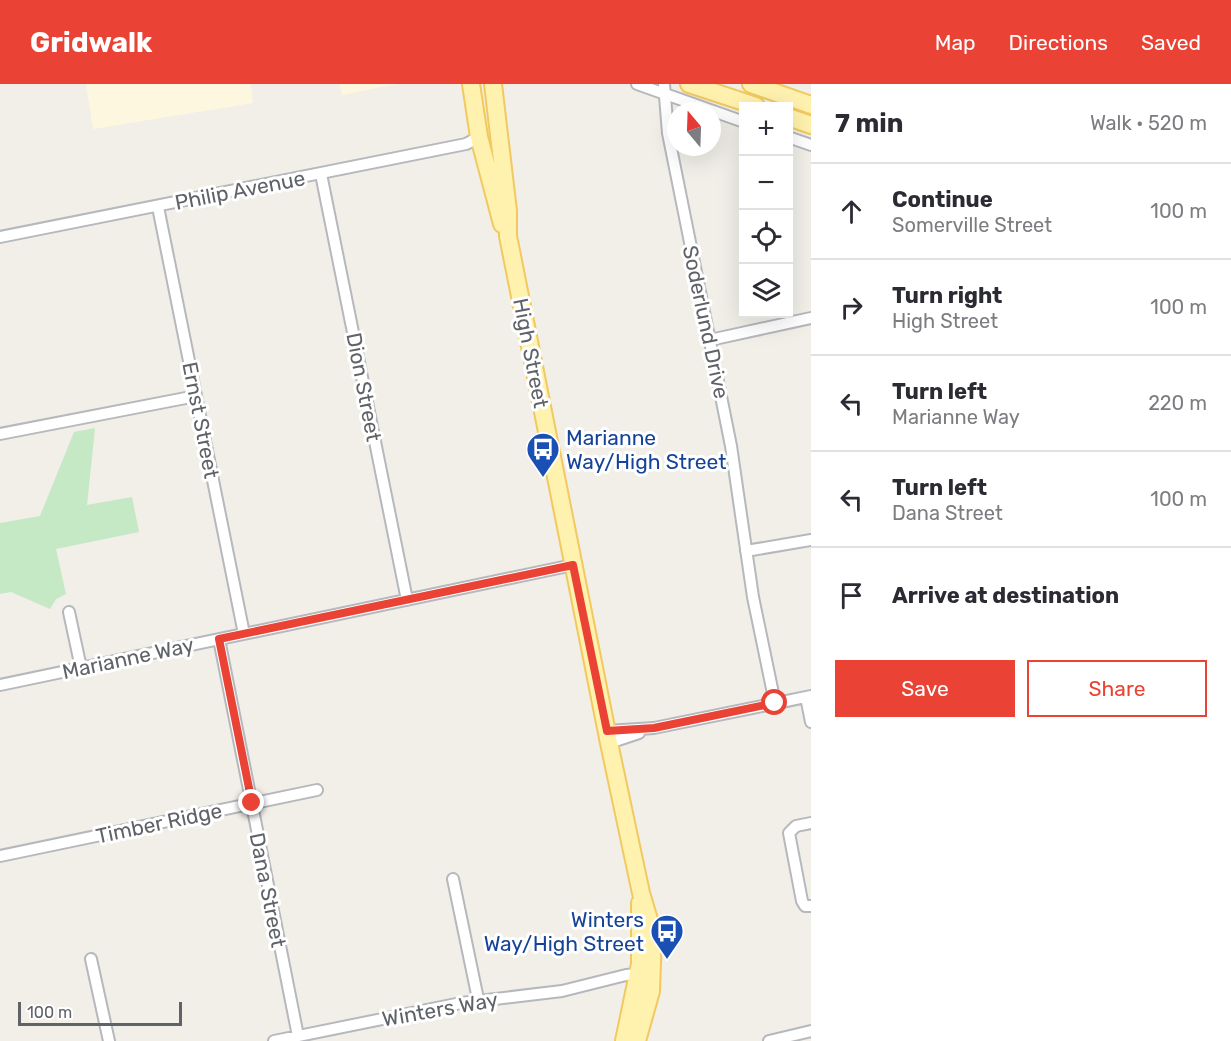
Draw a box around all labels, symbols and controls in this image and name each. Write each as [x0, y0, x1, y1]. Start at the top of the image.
text: Gridwalk [30, 26, 152, 59]
text: Map [935, 30, 976, 55]
text: Directions [1009, 30, 1108, 55]
text: Saved [1141, 30, 1201, 55]
north arrow [667, 102, 721, 156]
map controls [739, 102, 793, 318]
button: + [739, 102, 793, 156]
text: 7 min [835, 108, 903, 139]
text: Walk · 520 m [1090, 111, 1207, 135]
button: − [739, 156, 793, 210]
street label: Philip Avenue [173, 165, 307, 215]
text: Continue [892, 186, 993, 213]
icon: ahead [835, 195, 868, 228]
text: 100 m [1150, 199, 1207, 223]
button: locate [739, 210, 793, 264]
text: Somerville Street [892, 213, 1052, 237]
street label: Soderlund Drive [678, 243, 734, 401]
button: layers [739, 264, 793, 318]
text: Turn right [892, 282, 1002, 309]
icon: right [835, 291, 868, 324]
text: 100 m [1150, 295, 1207, 319]
street label: High Street [508, 296, 554, 410]
text: High Street [892, 309, 998, 333]
street label: Dion Street [341, 331, 387, 443]
street label: Ernst Street [177, 360, 225, 480]
text: Turn left [892, 378, 987, 405]
icon: left [835, 387, 868, 420]
text: 220 m [1148, 391, 1207, 415]
text: Marianne Way [892, 405, 1020, 429]
place label: Marianne Way/High Street [566, 425, 726, 474]
bus stop icon: Marianne Way/High Street [525, 431, 561, 478]
text: Turn left [892, 474, 987, 501]
icon: left [835, 483, 868, 516]
text: 100 m [1150, 487, 1207, 511]
text: Dana Street [892, 501, 1003, 525]
icon: arrive [835, 579, 868, 612]
text: Arrive at destination [892, 582, 1119, 609]
street label: Marianne Way [60, 632, 197, 684]
button: Save [835, 660, 1015, 717]
button: Share [1027, 660, 1207, 717]
route start [761, 689, 787, 715]
route end [238, 789, 264, 815]
street label: Timber Ridge [94, 797, 224, 849]
street label: Dana Street [245, 831, 291, 949]
place label: Winters Way/High Street [484, 907, 644, 956]
bus stop icon: Winters Way/High Street [649, 913, 685, 960]
street label: Winters Way [380, 986, 500, 1031]
scale bar [18, 999, 182, 1026]
text: 100 m [27, 1003, 72, 1022]

